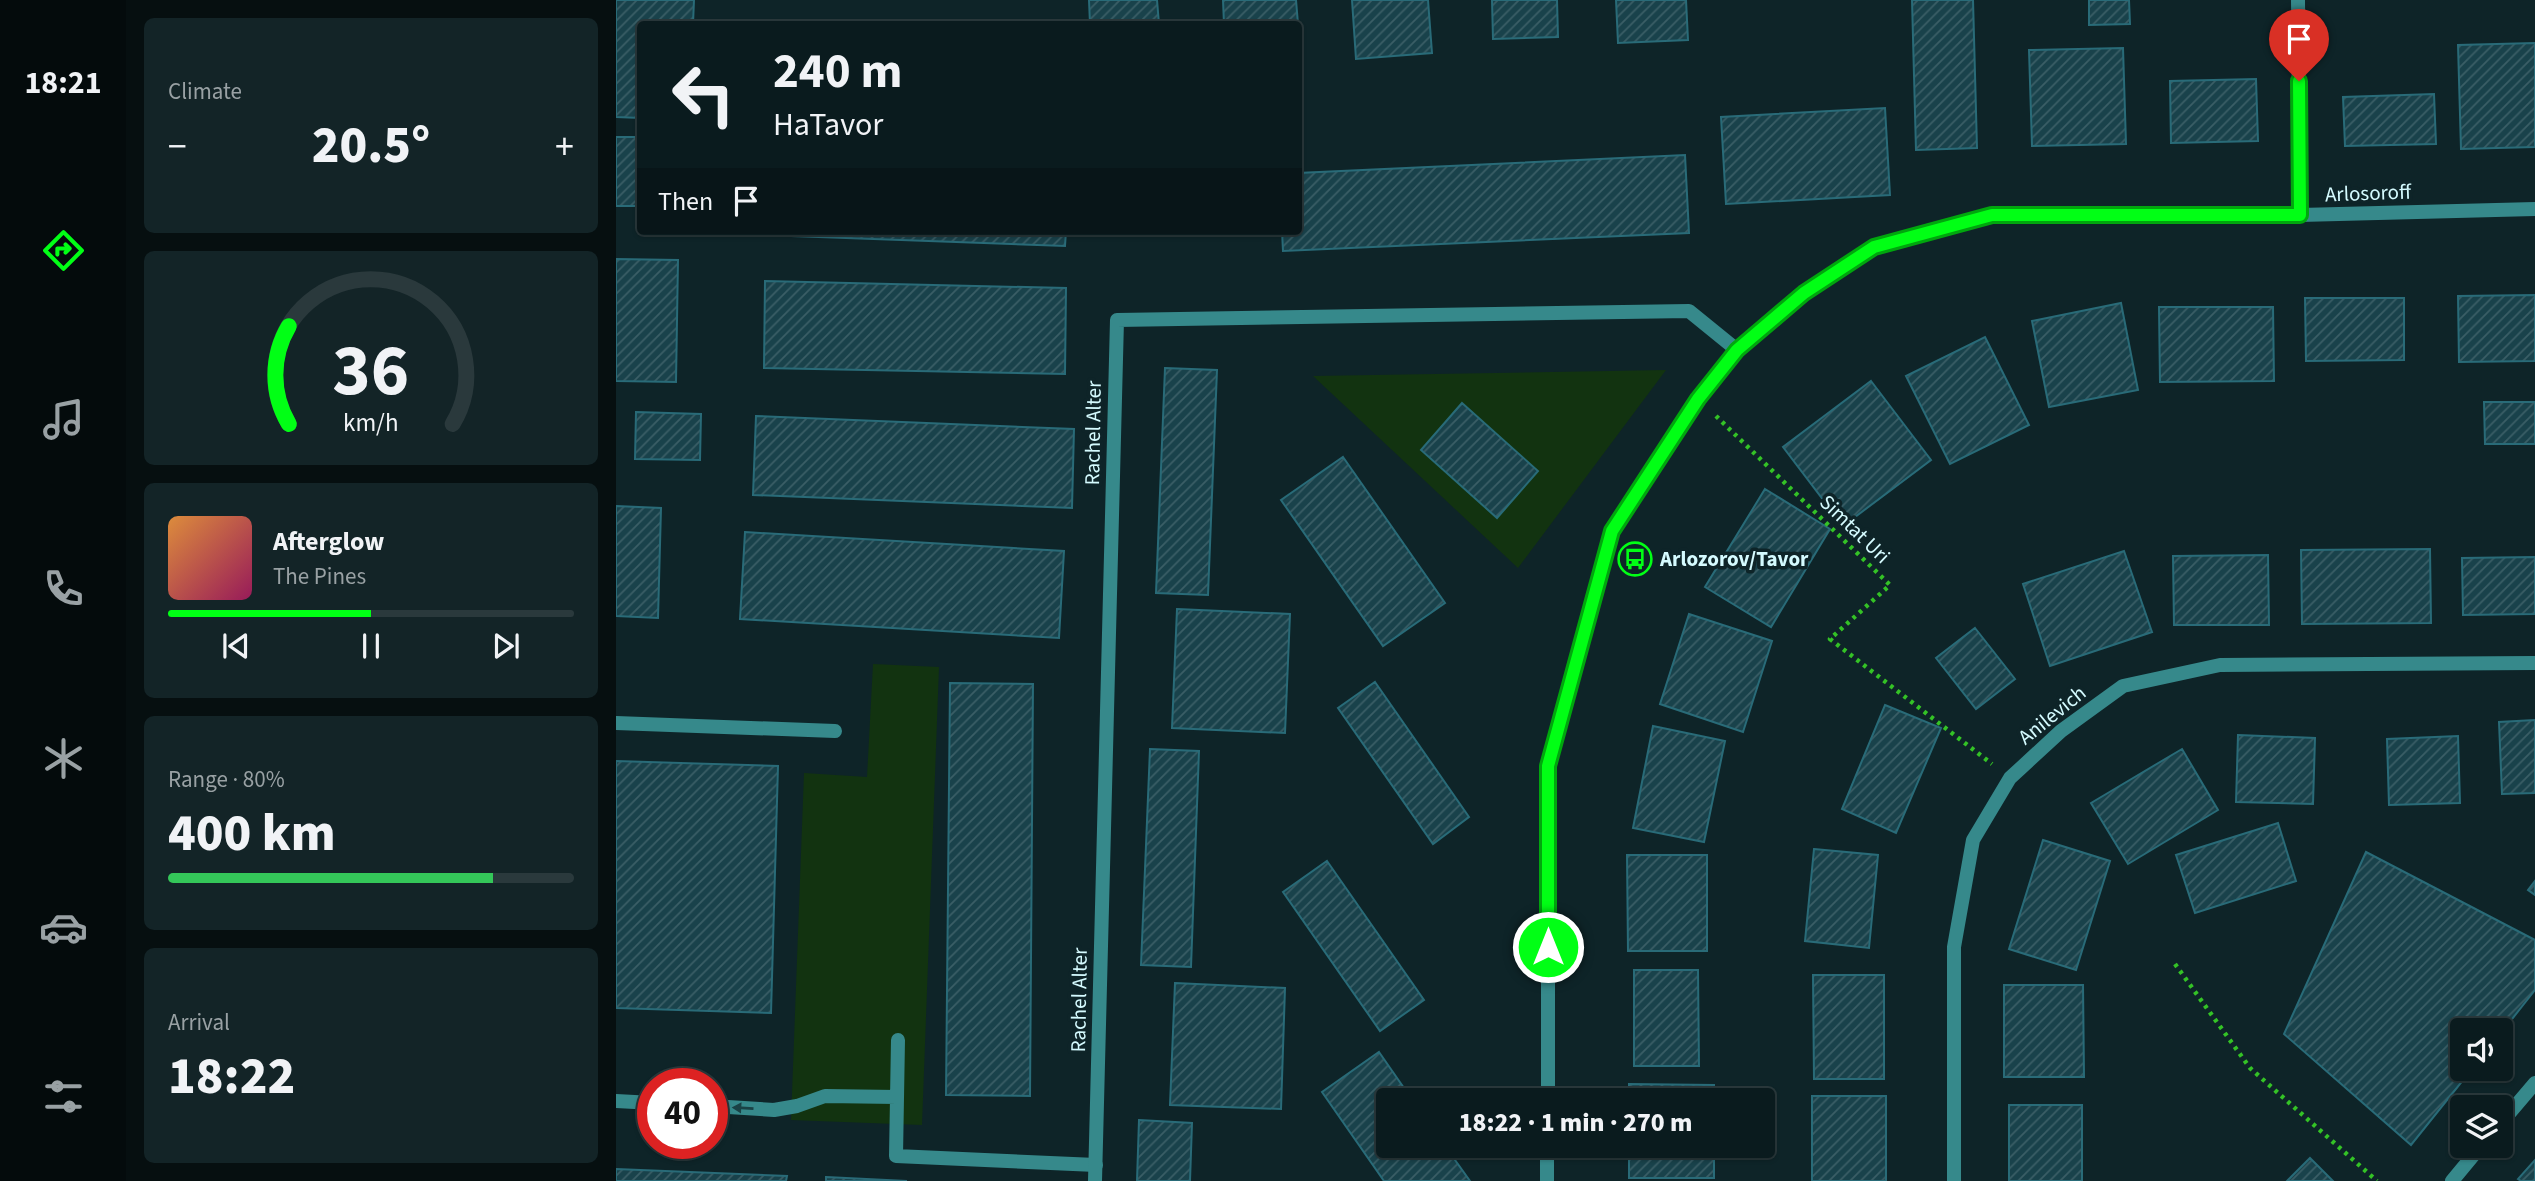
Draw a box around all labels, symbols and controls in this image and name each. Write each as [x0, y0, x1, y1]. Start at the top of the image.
pin [2269, 9, 2329, 81]
icon: arrive [2280, 20, 2318, 58]
text: 240 m [773, 37, 902, 107]
icon: left [658, 49, 749, 140]
text: 18:21 [24, 60, 102, 106]
text: Climate [168, 75, 242, 108]
text: HaTavor [773, 102, 883, 148]
text: 20.5° [312, 109, 430, 183]
text: − [168, 120, 187, 174]
text: + [555, 120, 574, 174]
street label: Arlosoroff [2324, 176, 2412, 209]
icon: arrive [727, 182, 765, 220]
text: Then [658, 183, 713, 220]
icon: directions [39, 226, 88, 275]
text: 36 [333, 319, 409, 423]
street label: Rachel Alter [1077, 380, 1109, 486]
icon: music [39, 395, 88, 444]
text: km/h [343, 405, 399, 441]
street label: Simtat Uri [1813, 488, 1897, 570]
text: Afterglow [273, 523, 384, 560]
bus stop icon: Arlozorov/Tavor [1616, 540, 1654, 578]
place label: Arlozorov/Tavor [1659, 544, 1809, 574]
text: The Pines [273, 560, 366, 593]
icon: phone [39, 564, 88, 613]
icon: previous [217, 627, 255, 665]
icon: pause [352, 627, 390, 665]
icon: next [487, 627, 525, 665]
street label: Anilevich [2012, 678, 2092, 752]
icon: climate [39, 734, 88, 783]
text: Range · 80% [168, 763, 285, 796]
text: 400 km [168, 797, 336, 871]
icon: car [39, 903, 88, 952]
position arrow [1511, 910, 1585, 984]
street label: Rachel Alter [1063, 947, 1095, 1053]
text: Arrival [168, 1006, 230, 1039]
map controls [2450, 1018, 2513, 1158]
button: sound [2450, 1018, 2513, 1081]
text: 18:22 [168, 1040, 295, 1114]
speed limit sign: 40 [637, 1068, 728, 1159]
icon: filters [39, 1072, 88, 1121]
button: layers [2450, 1095, 2513, 1158]
one-way arrow [732, 1102, 754, 1113]
text: 18:22 · 1 min · 270 m [1459, 1104, 1692, 1141]

